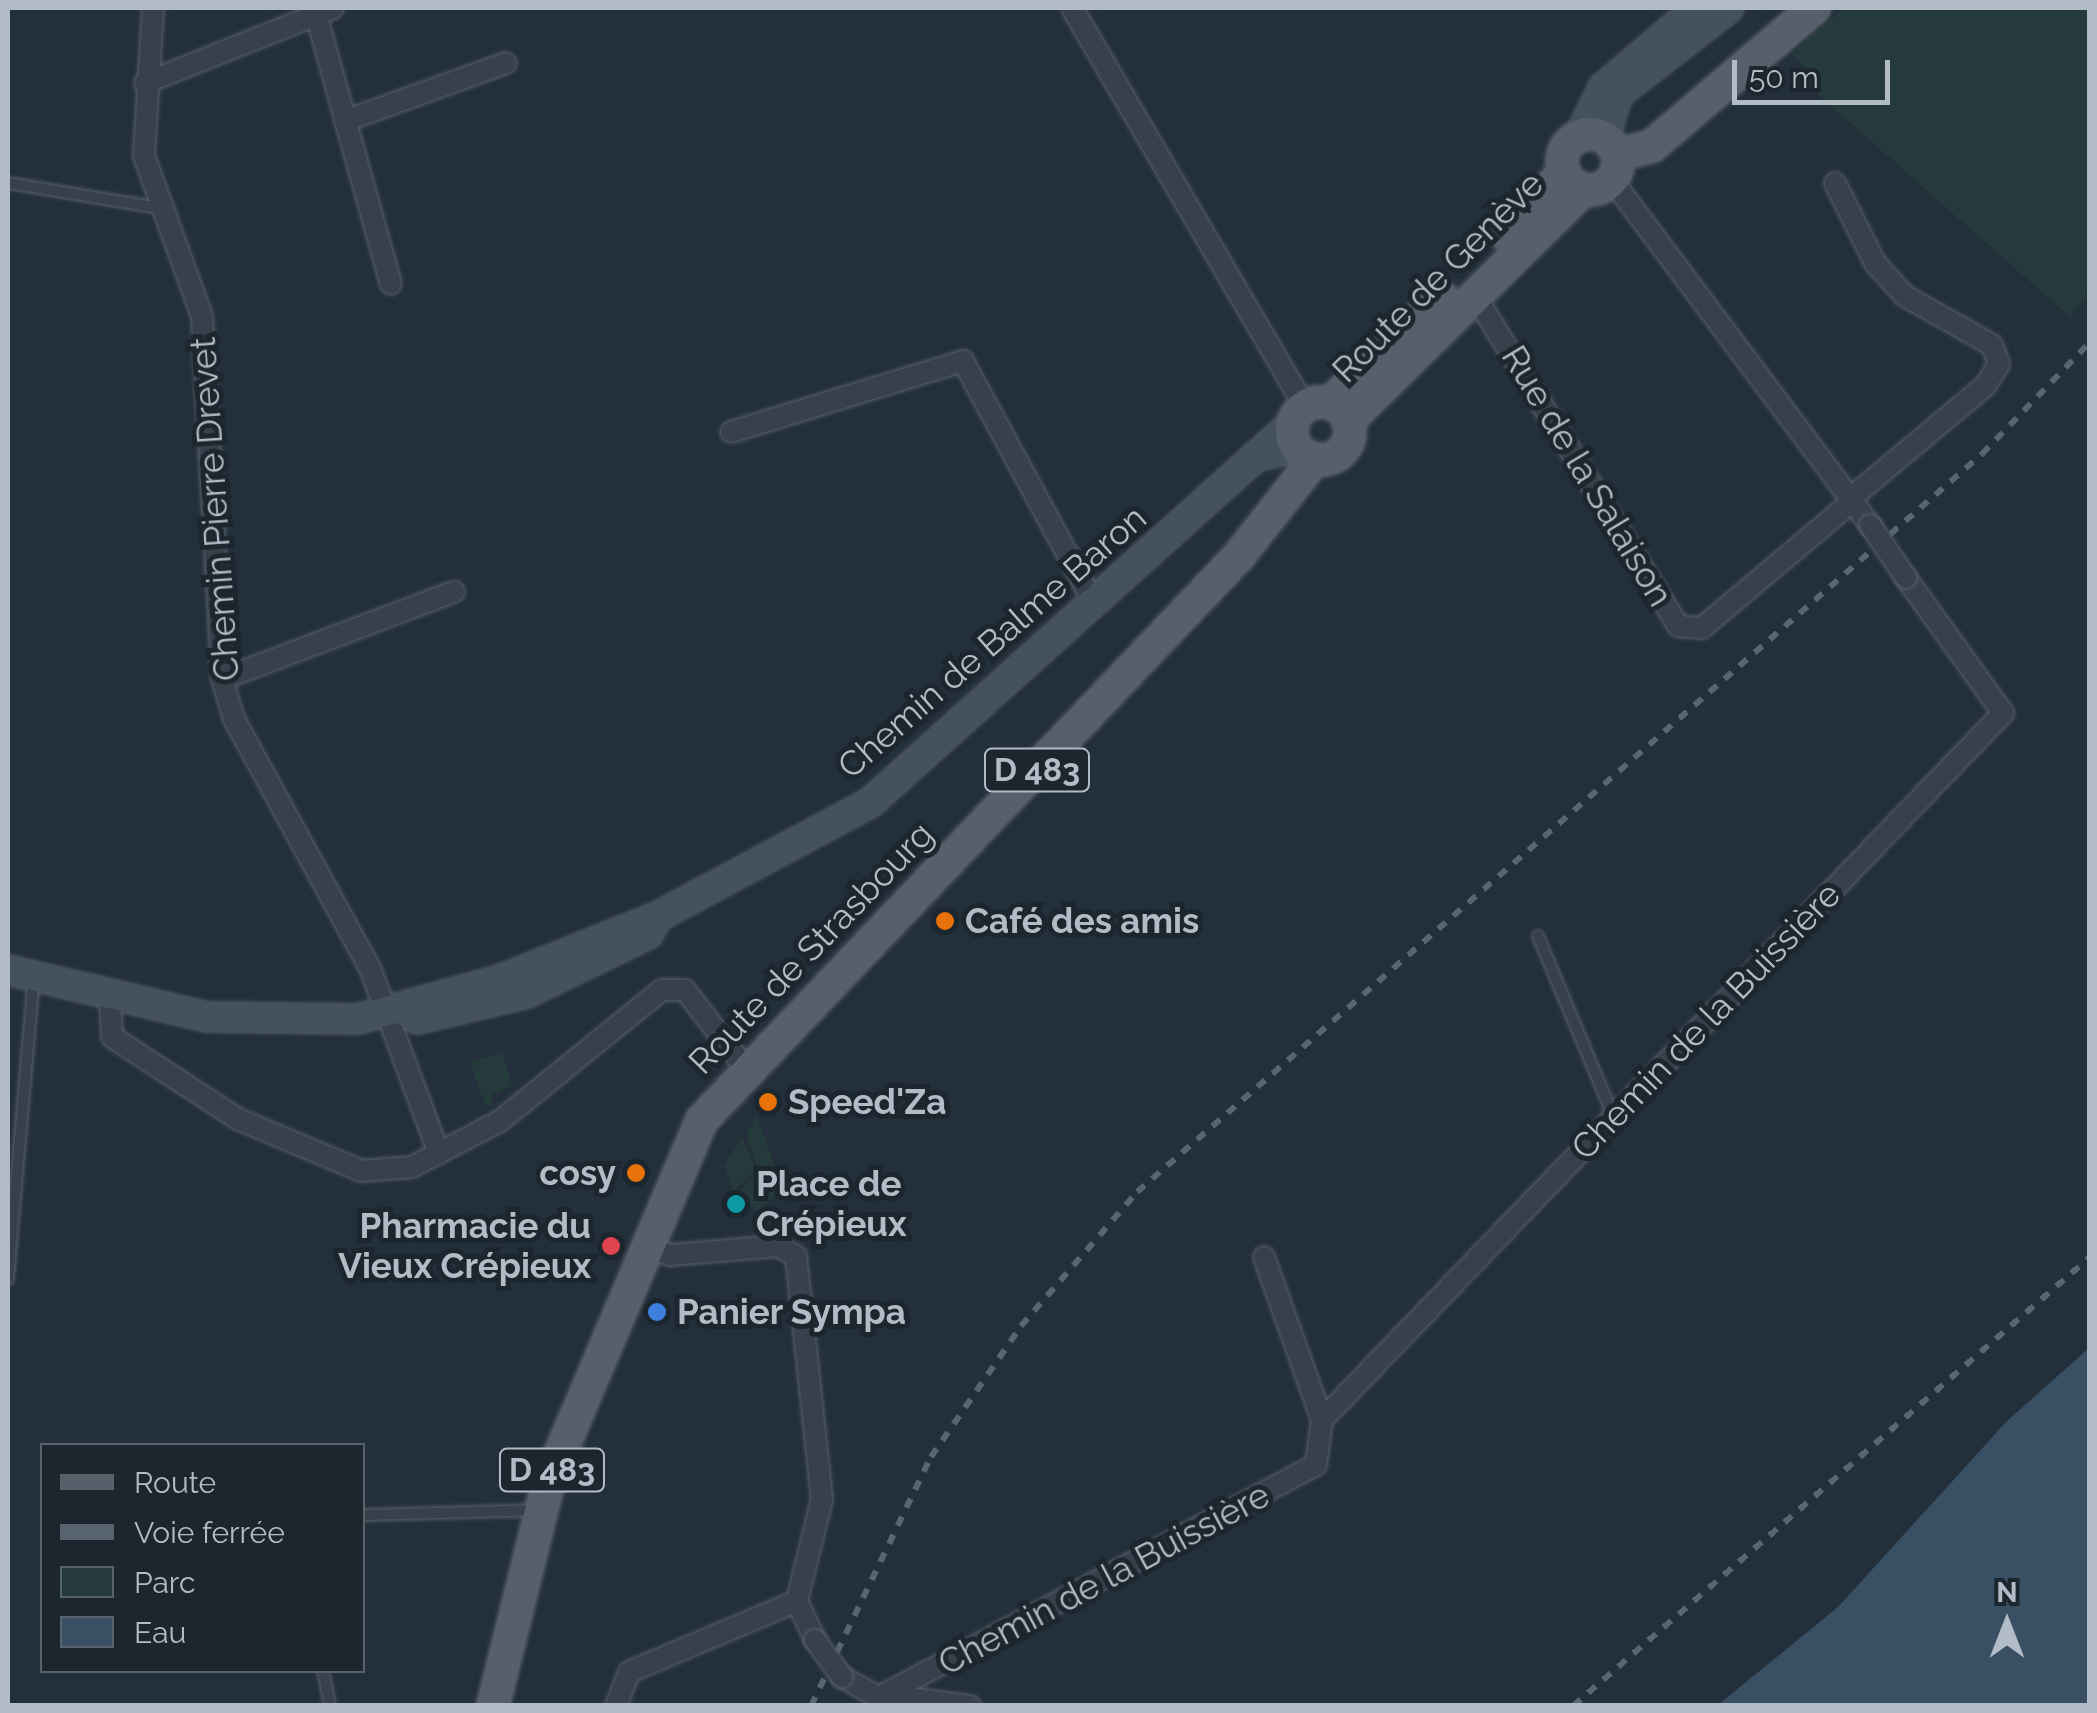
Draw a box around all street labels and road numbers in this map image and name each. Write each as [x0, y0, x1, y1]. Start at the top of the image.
street label: Route de Genève [1324, 163, 1552, 391]
street label: Chemin Pierre Drevet [182, 336, 248, 682]
street label: Rue de la Salaison [1493, 338, 1681, 614]
street label: Chemin de Balme Baron [829, 497, 1155, 787]
road number: D 483 [982, 743, 1092, 797]
street label: Route de Strasbourg [680, 813, 942, 1083]
street label: Chemin de la Buissière [1563, 874, 1849, 1168]
road number: D 483 [497, 1443, 607, 1497]
street label: Chemin de la Buissière [931, 1474, 1277, 1684]

